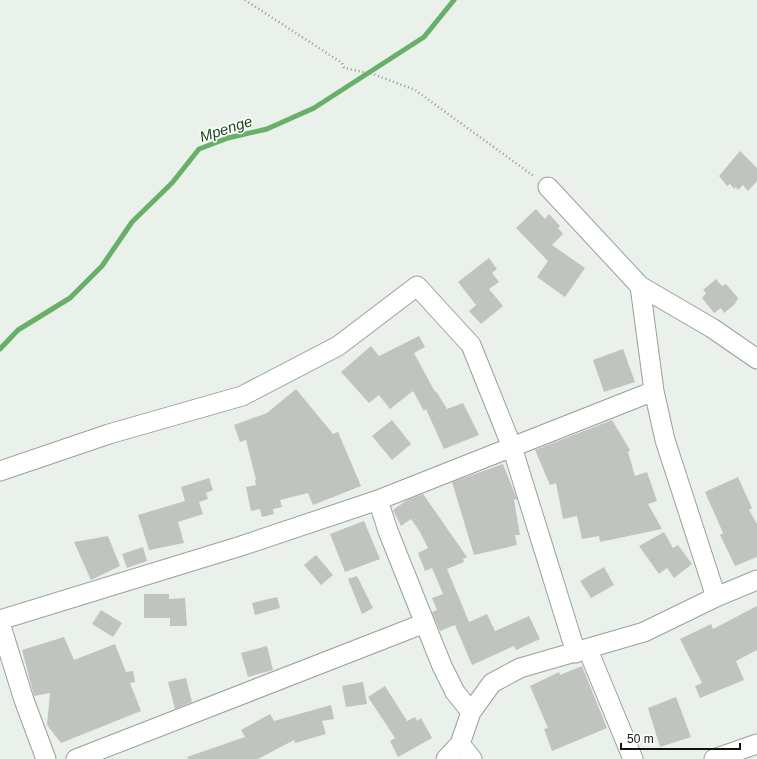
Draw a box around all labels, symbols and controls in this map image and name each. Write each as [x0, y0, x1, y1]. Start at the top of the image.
water label: Mpenge [197, 112, 254, 145]
scale bar [621, 725, 740, 751]
text: 50 m [627, 732, 654, 746]

